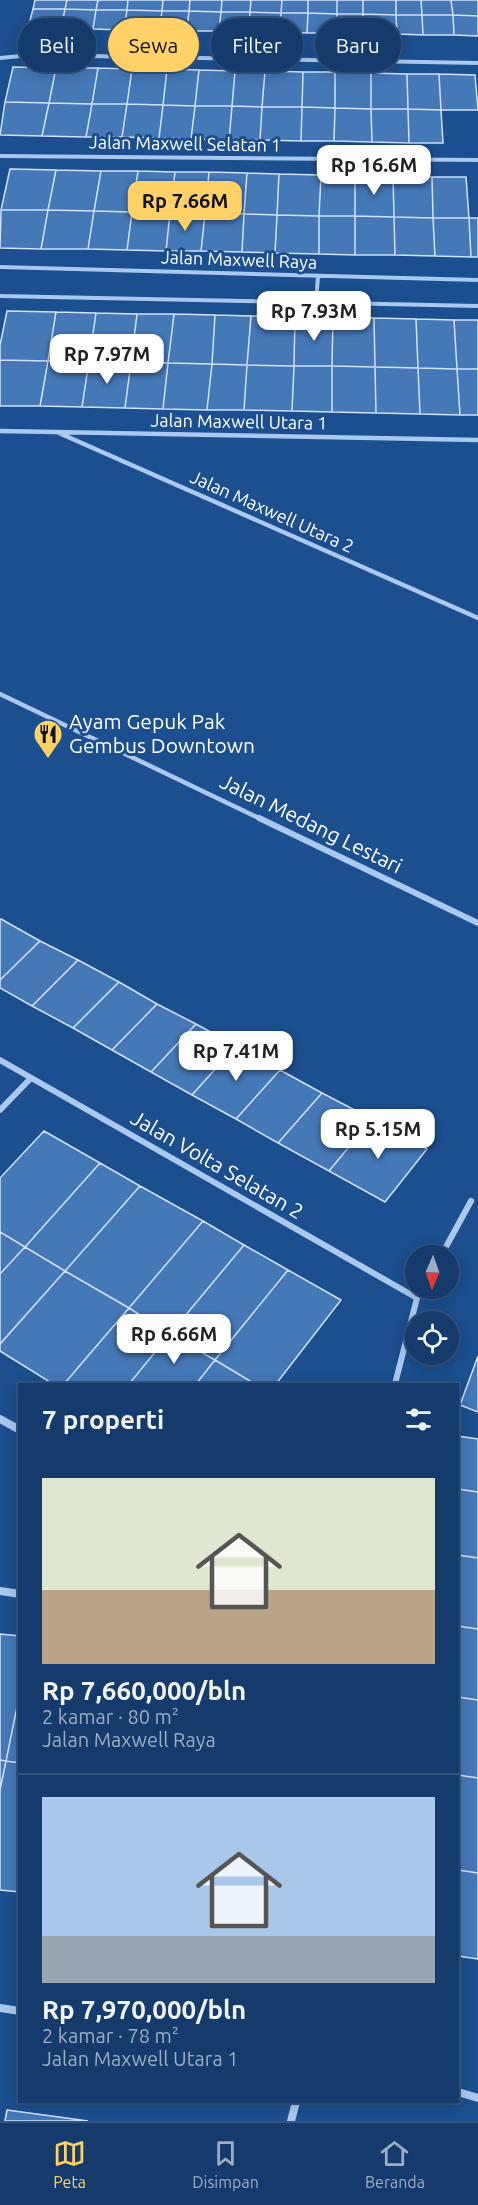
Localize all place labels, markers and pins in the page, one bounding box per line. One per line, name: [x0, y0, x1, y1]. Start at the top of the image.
pin: Rp 16.6M: [312, 145, 436, 196]
pin: Rp 7.66M: [123, 181, 247, 232]
pin: Rp 7.93M: [252, 291, 376, 342]
pin: Rp 7.97M: [45, 334, 169, 385]
place label: Ayam Gepuk Pak Gembus Downtown: [69, 709, 255, 757]
restaurant icon: Ayam Gepuk Pak Gembus Downtown: [32, 718, 64, 760]
pin: Rp 7.41M: [174, 1031, 298, 1082]
pin: Rp 5.15M: [316, 1109, 440, 1160]
pin: Rp 6.66M: [112, 1314, 236, 1365]

